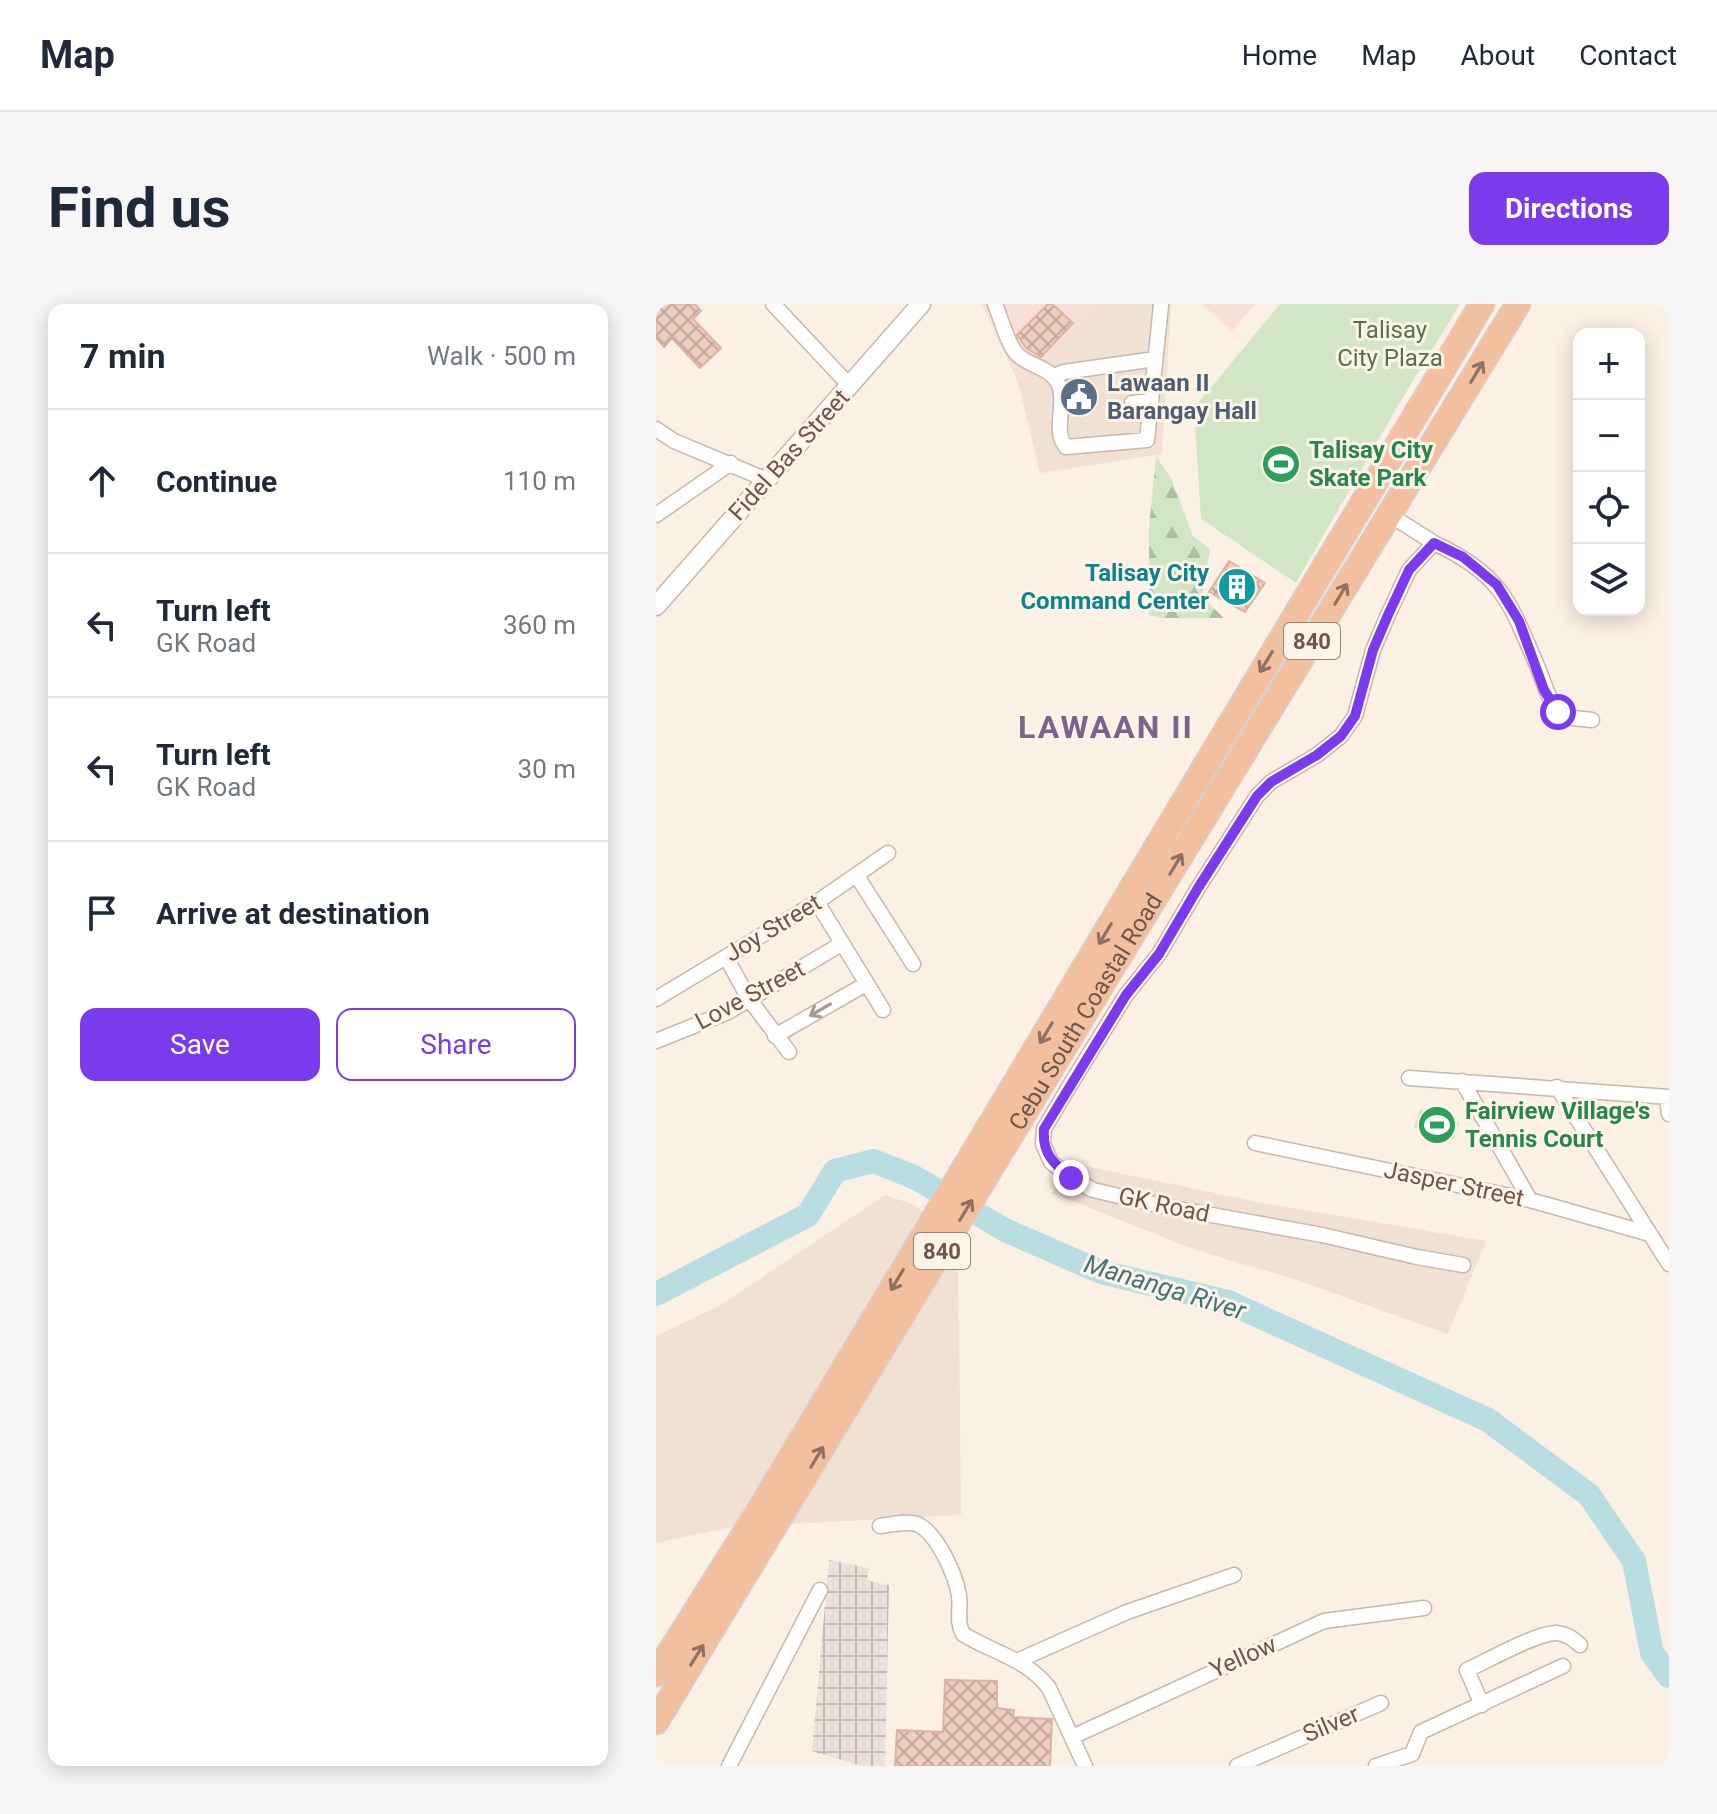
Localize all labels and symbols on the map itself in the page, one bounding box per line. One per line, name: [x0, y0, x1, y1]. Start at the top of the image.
park label: Talisay City Plaza: [1337, 316, 1443, 372]
one-way arrow: [1468, 362, 1485, 384]
place label: Lawaan II Barangay Hall: [1107, 369, 1257, 425]
public building icon: Lawaan II Barangay Hall: [1058, 376, 1100, 418]
street label: Fidel Bas Street: [723, 384, 855, 526]
place label: Talisay City Skate Park: [1309, 436, 1434, 492]
sports icon: Talisay City Skate Park: [1260, 443, 1302, 485]
place label: Talisay City Command Center: [1020, 559, 1210, 615]
building icon: Talisay City Command Center: [1216, 566, 1258, 608]
one-way arrow: [1333, 583, 1349, 606]
road number: 840: [1284, 623, 1340, 659]
one-way arrow: [1258, 650, 1274, 673]
route start: [1540, 694, 1576, 730]
district label: LAWAAN II: [1018, 708, 1194, 746]
one-way arrow: [1168, 853, 1184, 876]
street label: Joy Street: [720, 888, 826, 968]
street label: Cebu South Coastal Road: [1003, 888, 1168, 1135]
one-way arrow: [1097, 922, 1113, 945]
street label: Love Street: [690, 954, 810, 1036]
one-way arrow: [809, 1003, 833, 1018]
one-way arrow: [1038, 1021, 1054, 1044]
place label: Fairview Village's Tennis Court: [1465, 1097, 1650, 1153]
sports icon: Fairview Village's Tennis Court: [1416, 1104, 1458, 1146]
street label: Jasper Street: [1381, 1156, 1527, 1213]
route end: [1053, 1160, 1089, 1196]
street label: GK Road: [1116, 1182, 1212, 1228]
one-way arrow: [958, 1199, 974, 1222]
road number: 840: [914, 1233, 970, 1269]
water label: Mananga River: [1081, 1248, 1251, 1326]
one-way arrow: [889, 1268, 905, 1291]
one-way arrow: [810, 1446, 826, 1469]
street label: Yellow: [1205, 1630, 1281, 1684]
one-way arrow: [689, 1644, 705, 1667]
street label: Silver: [1299, 1700, 1363, 1748]

